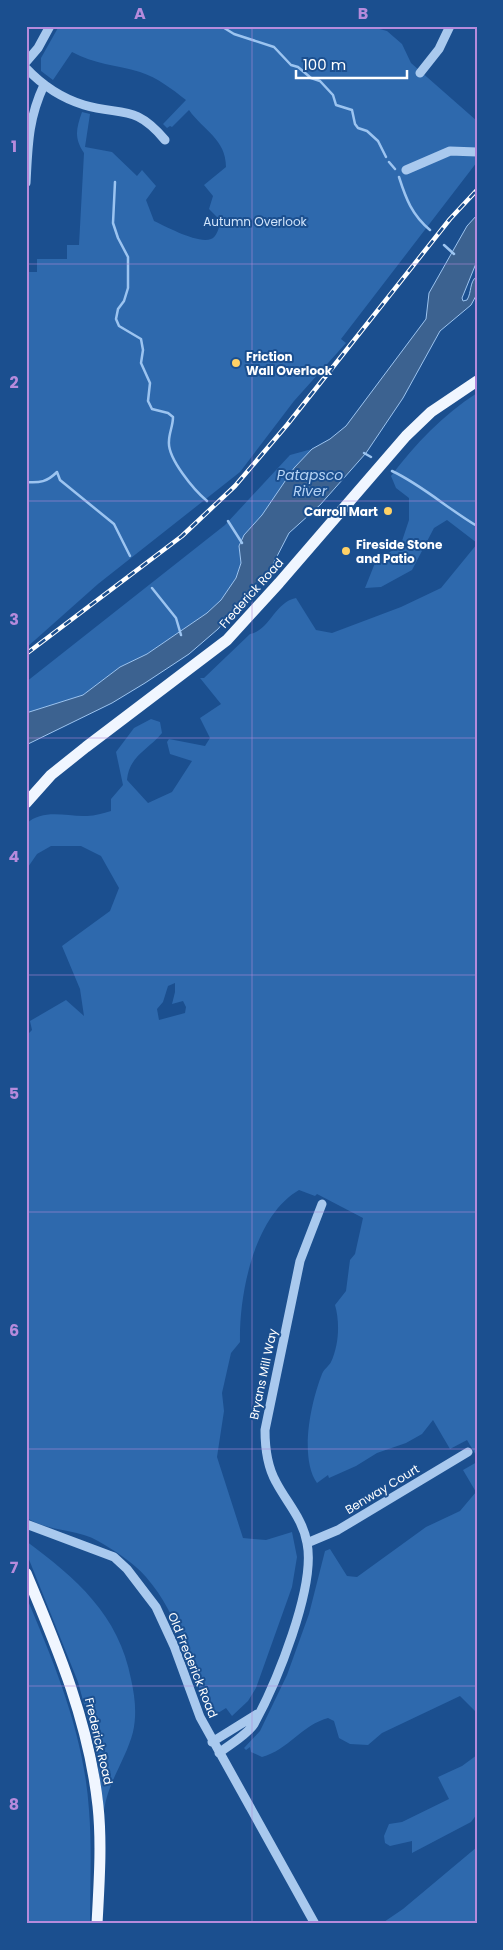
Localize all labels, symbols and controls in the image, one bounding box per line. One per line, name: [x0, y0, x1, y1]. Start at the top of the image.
text: A: [134, 2, 146, 25]
text: B: [358, 2, 368, 25]
scale bar: [296, 48, 407, 80]
text: 100 m: [303, 54, 346, 75]
text: 1: [11, 135, 17, 158]
park label: Autumn Overlook: [203, 213, 308, 230]
place label: Friction Wall Overlook: [246, 348, 333, 379]
marker: Friction Wall Overlook: [230, 357, 242, 369]
text: 2: [9, 371, 19, 394]
water label: Patapsco River: [277, 465, 343, 501]
place label: Carroll Mart: [304, 503, 378, 520]
marker: Carroll Mart: [382, 505, 394, 517]
place label: Fireside Stone and Patio: [356, 536, 443, 567]
marker: Fireside Stone and Patio: [340, 545, 352, 557]
street label: Frederick Road: [215, 554, 287, 632]
text: 3: [9, 608, 19, 631]
text: 4: [9, 845, 20, 868]
text: 5: [9, 1082, 19, 1105]
text: 6: [9, 1319, 19, 1342]
street label: Bryans Mill Way: [245, 1327, 281, 1421]
street label: Benway Court: [342, 1460, 422, 1518]
text: 7: [10, 1556, 19, 1579]
street label: Old Frederick Road: [164, 1610, 222, 1720]
street label: Frederick Road: [81, 1696, 117, 1786]
text: 8: [9, 1793, 19, 1816]

